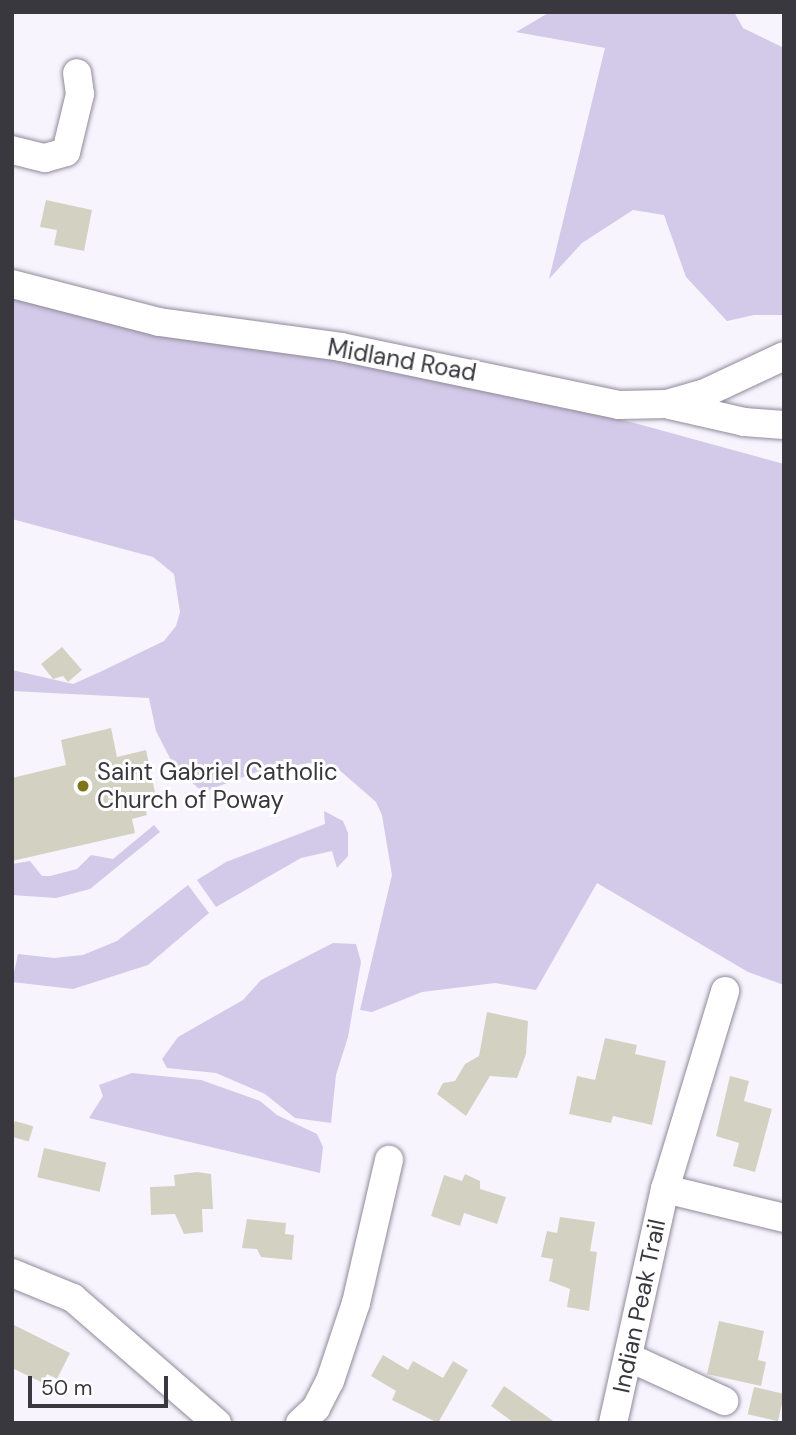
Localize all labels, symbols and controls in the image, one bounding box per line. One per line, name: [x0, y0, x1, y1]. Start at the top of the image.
street label: Midland Road: [325, 333, 479, 387]
place label: Saint Gabriel Catholic Church of Poway: [97, 758, 338, 814]
marker: Saint Gabriel Catholic Church of Poway: [75, 778, 91, 794]
street label: Indian Peak Trail: [607, 1216, 671, 1396]
scale bar: [32, 1362, 172, 1406]
text: 50 m: [41, 1374, 92, 1402]

